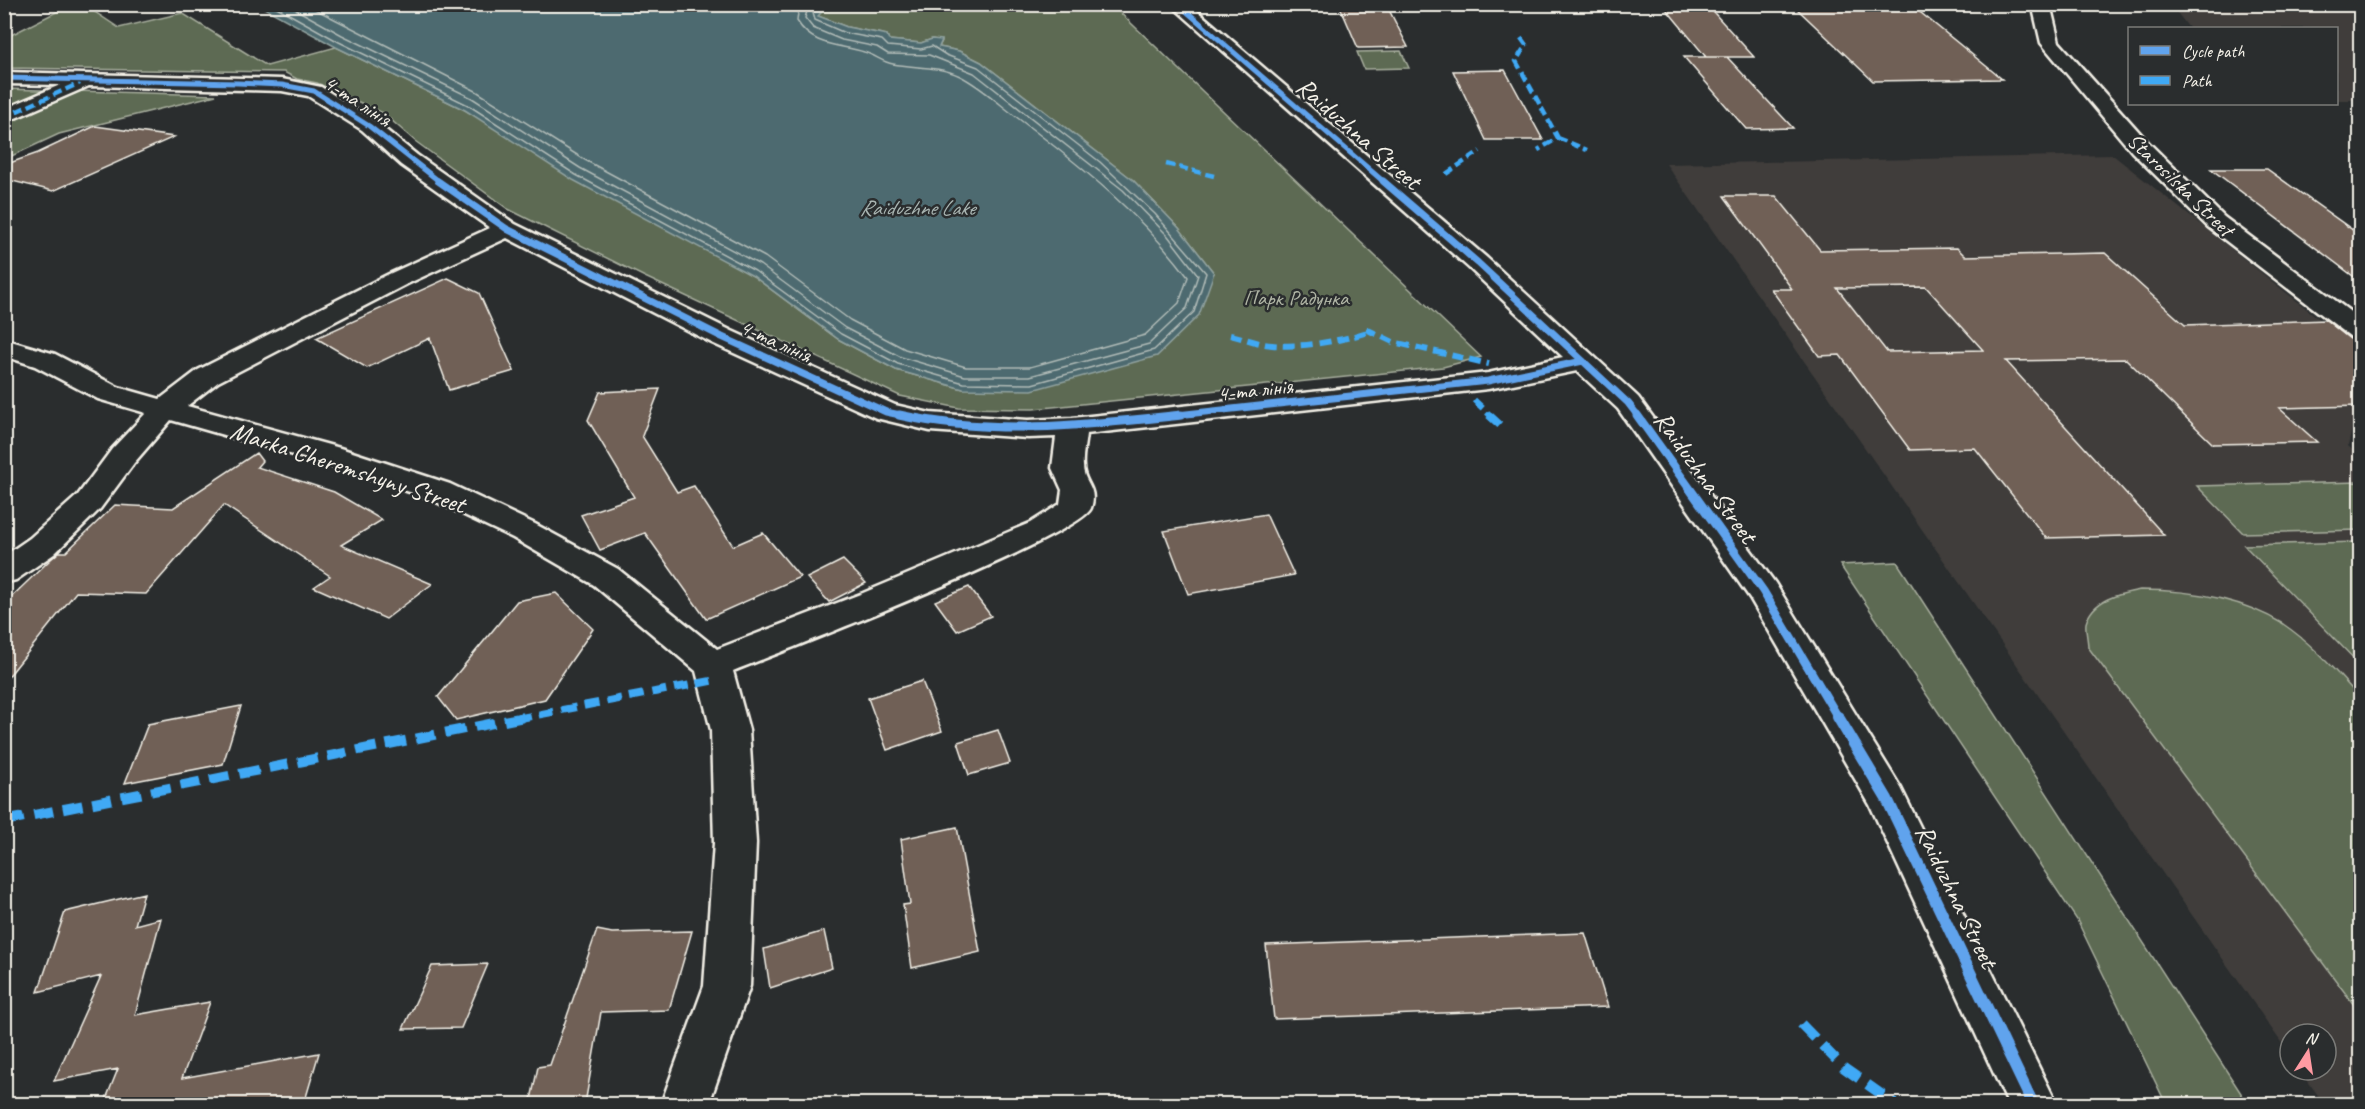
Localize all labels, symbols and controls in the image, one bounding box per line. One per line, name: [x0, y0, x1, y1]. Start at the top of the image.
legend: [2128, 27, 2338, 105]
text: Cycle path: [2182, 40, 2245, 62]
street label: 4-та лінія: [318, 68, 398, 134]
street label: Raiduzhna Street: [1289, 70, 1430, 198]
text: Path: [2182, 70, 2212, 92]
street label: Starosilska Street: [2121, 127, 2241, 244]
water label: Raiduzhne Lake: [860, 194, 977, 222]
park label: Парк Радунка: [1243, 284, 1350, 312]
street label: 4-та лінія: [735, 313, 817, 370]
street label: 4-та лінія: [1216, 372, 1295, 408]
street label: Raiduzhna Street: [1647, 405, 1766, 552]
street label: Marka Cheremshyny Street: [226, 414, 472, 522]
street label: Raiduzhna Street: [1908, 819, 2006, 975]
north arrow: [2278, 1022, 2338, 1082]
text: N: [2304, 1027, 2321, 1050]

